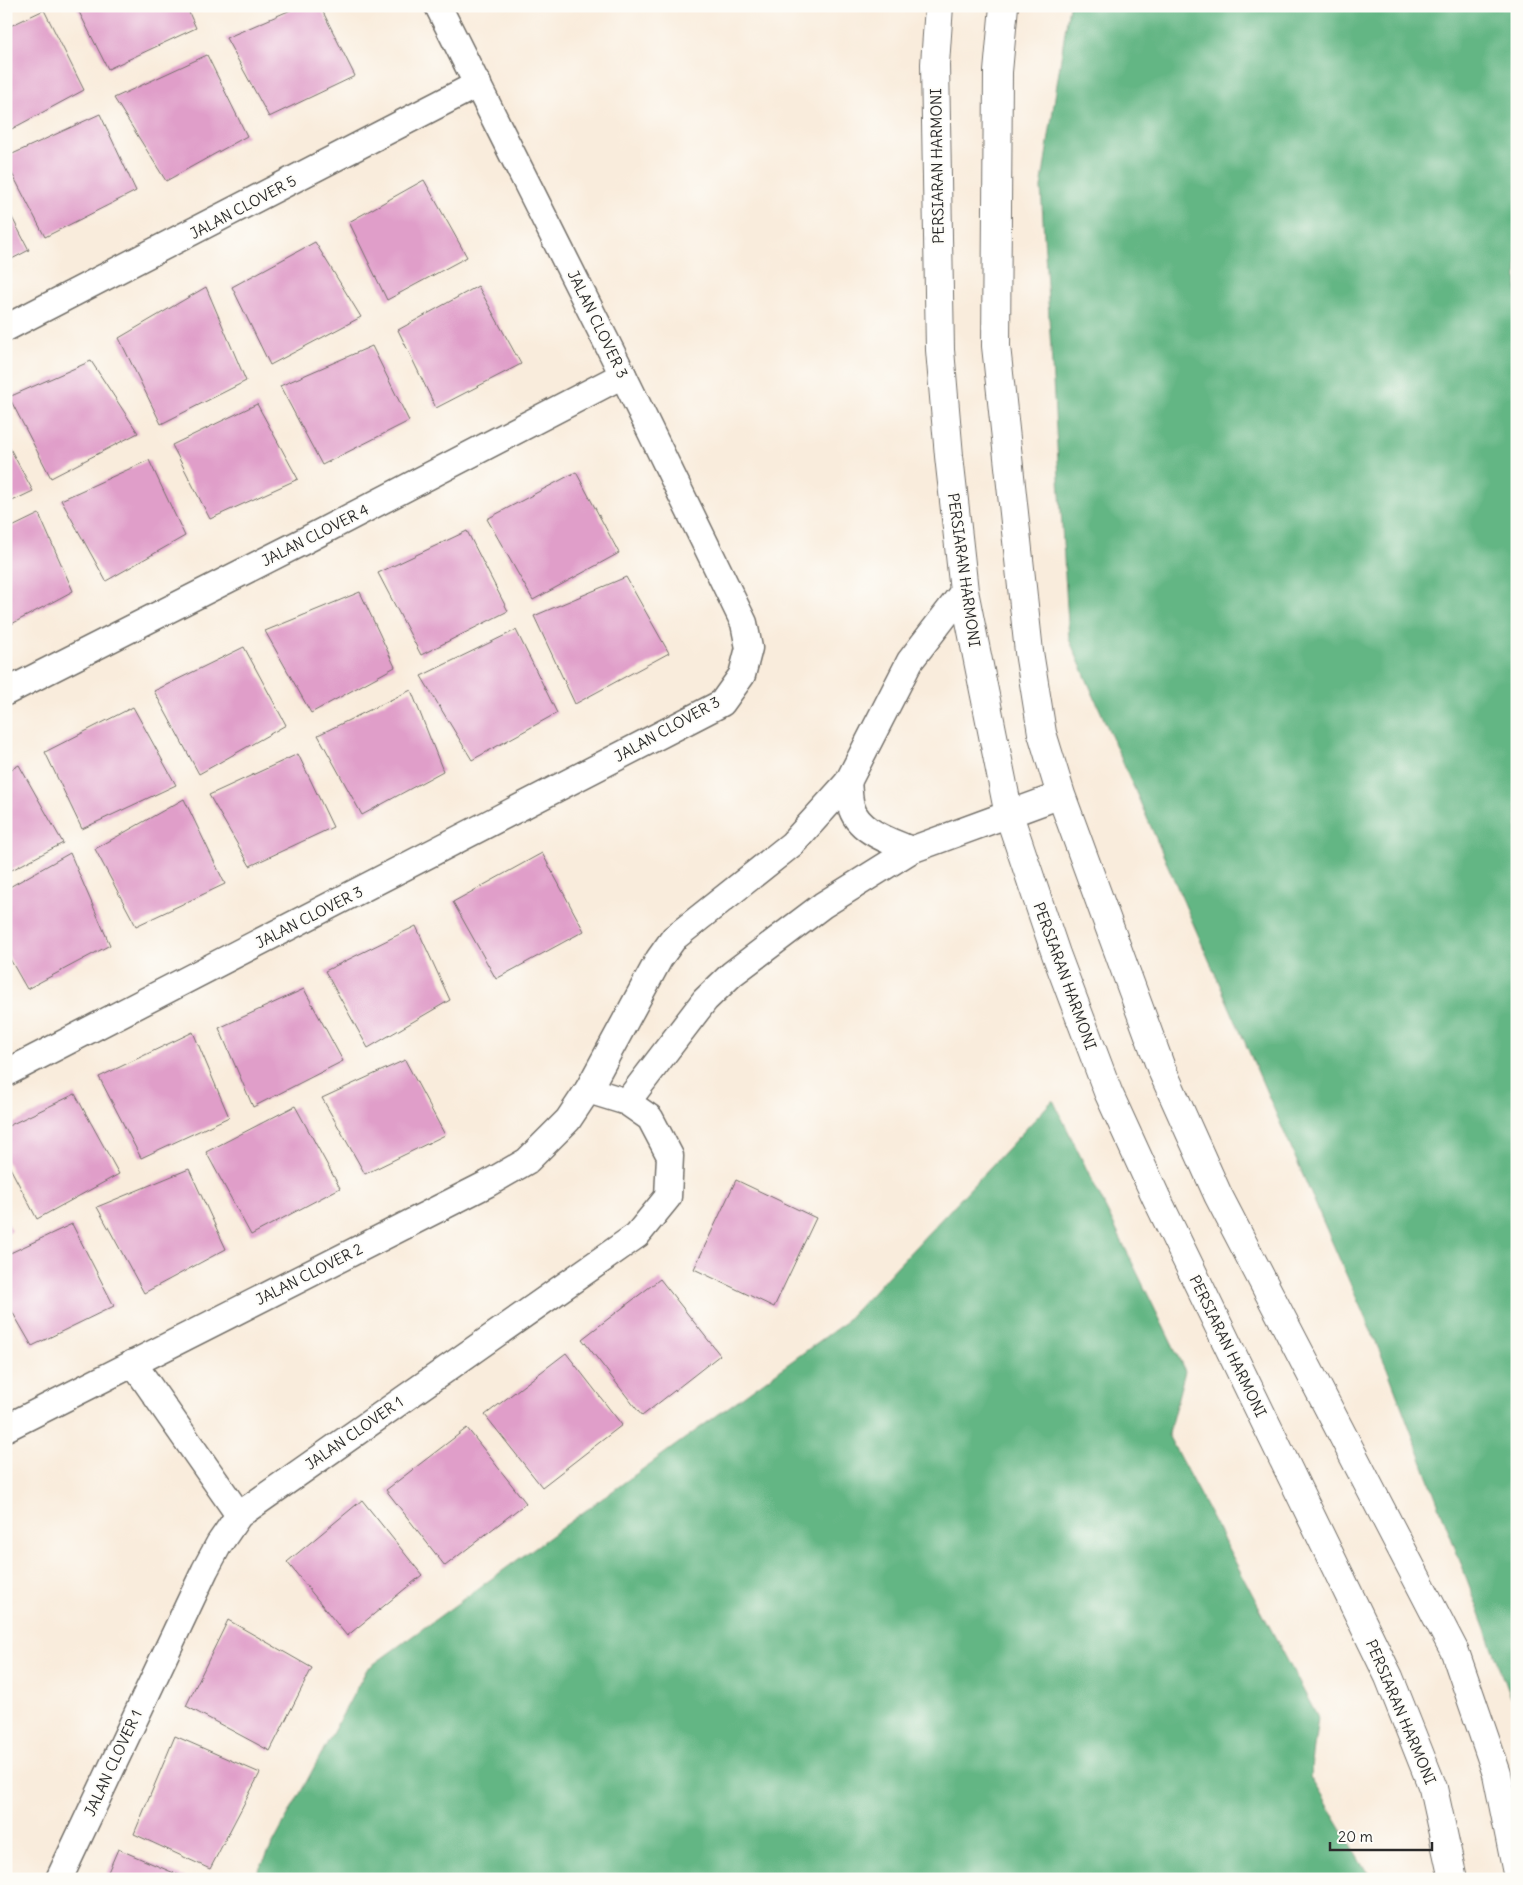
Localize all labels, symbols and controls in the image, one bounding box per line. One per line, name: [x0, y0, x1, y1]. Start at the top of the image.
street label: PERSIARAN HARMONI: [926, 88, 948, 244]
street label: JALAN CLOVER 5: [186, 171, 300, 243]
street label: JALAN CLOVER 3: [564, 267, 632, 381]
street label: PERSIARAN HARMONI: [944, 492, 984, 648]
street label: JALAN CLOVER 4: [258, 500, 372, 570]
street label: JALAN CLOVER 3: [611, 692, 723, 766]
street label: JALAN CLOVER 3: [252, 882, 366, 952]
street label: PERSIARAN HARMONI: [1029, 900, 1101, 1052]
street label: JALAN CLOVER 2: [252, 1239, 366, 1309]
street label: PERSIARAN HARMONI: [1185, 1272, 1271, 1420]
street label: JALAN CLOVER 1: [301, 1392, 407, 1474]
street label: PERSIARAN HARMONI: [1362, 1637, 1440, 1787]
street label: JALAN CLOVER 1: [80, 1707, 146, 1819]
scale bar: [1330, 1820, 1433, 1852]
text: 20 m: [1338, 1827, 1373, 1846]

